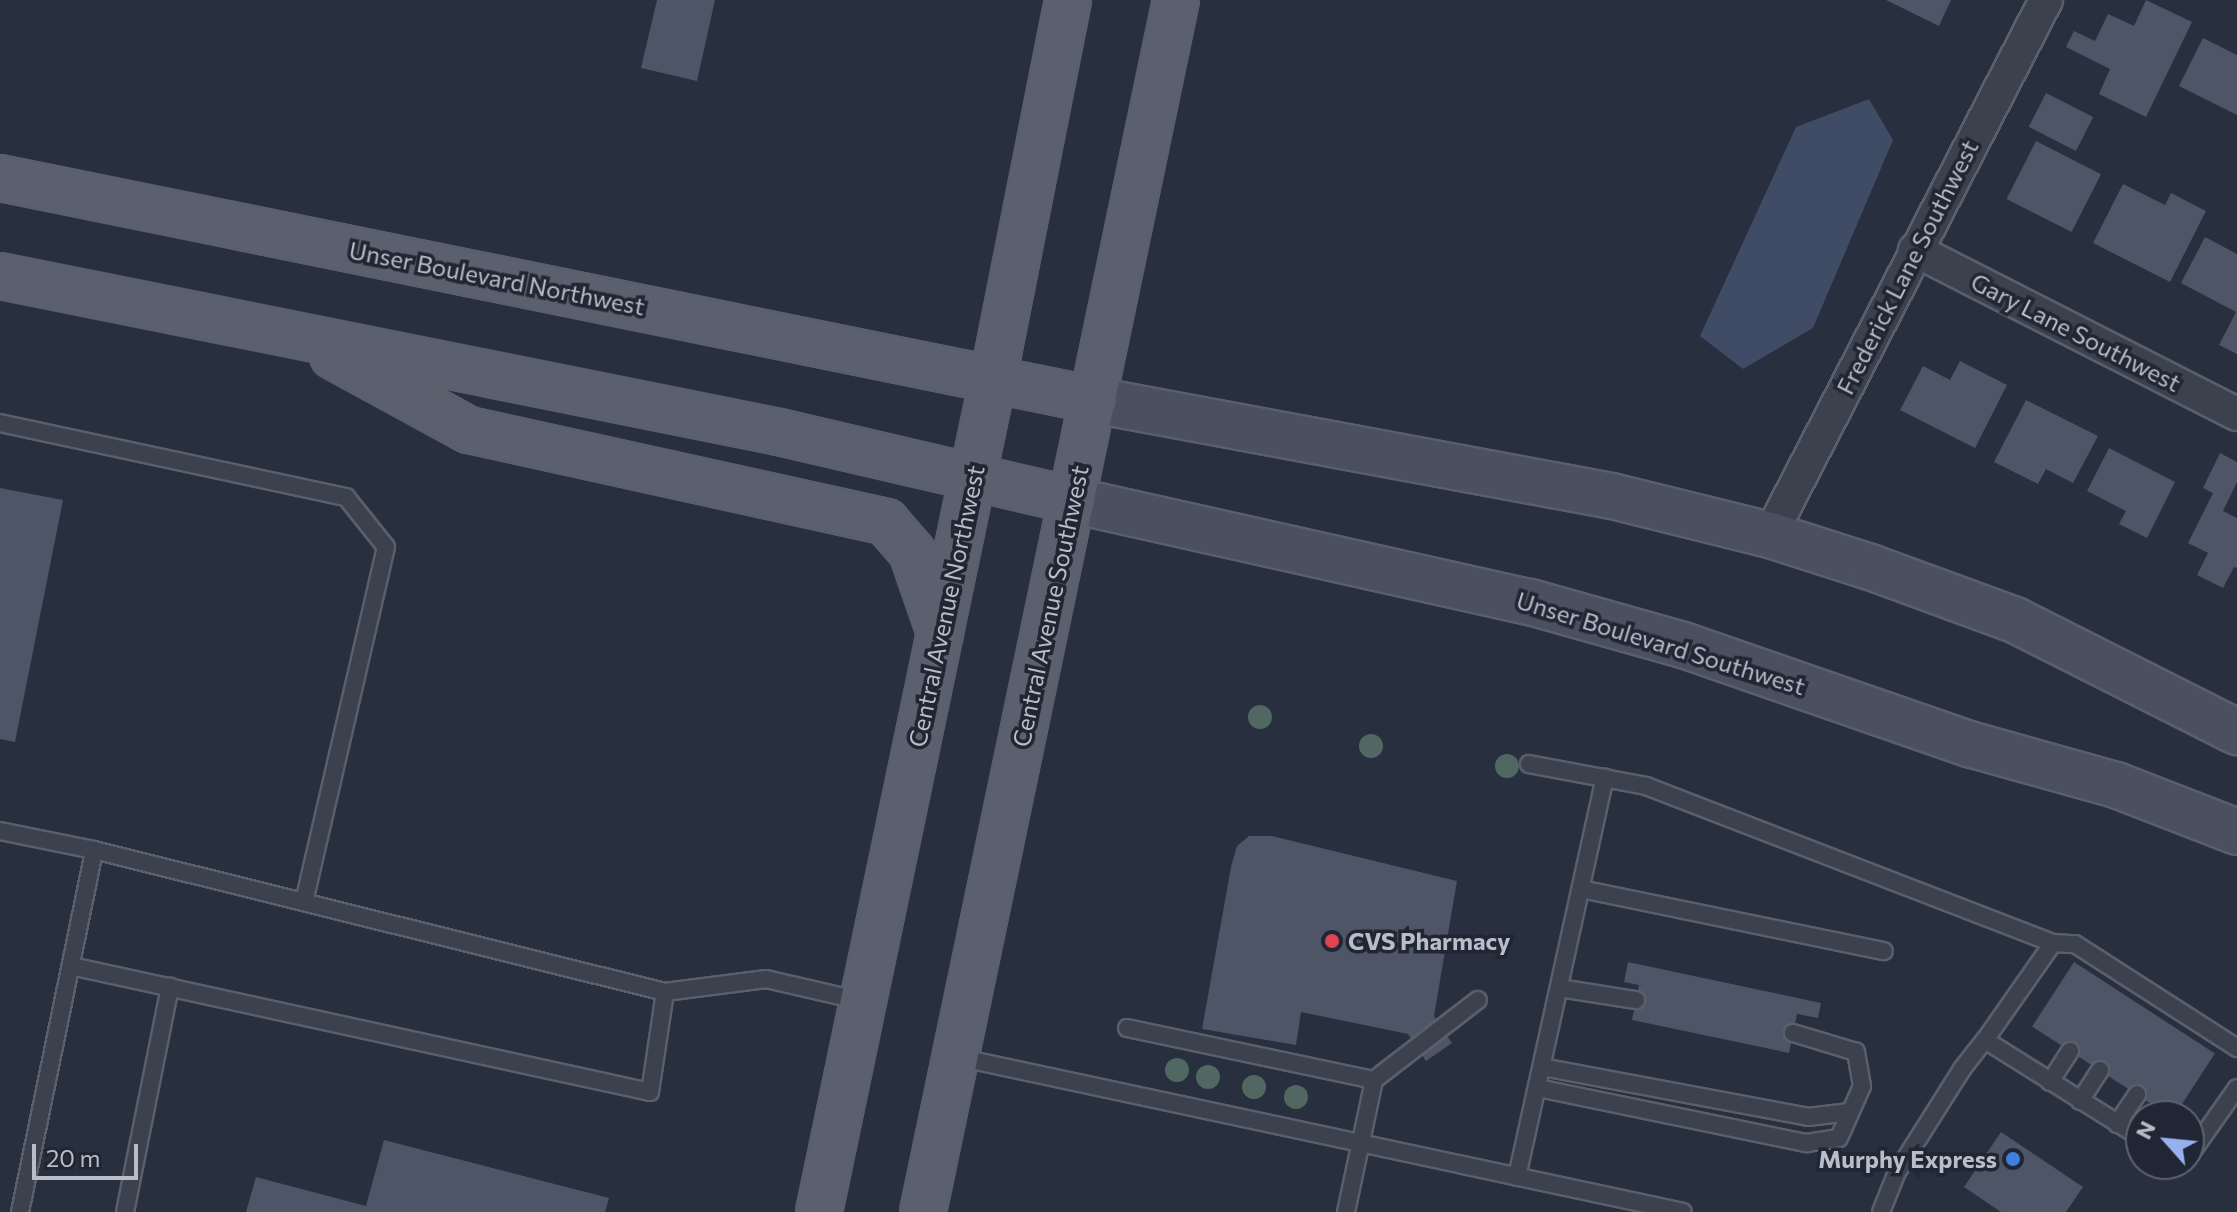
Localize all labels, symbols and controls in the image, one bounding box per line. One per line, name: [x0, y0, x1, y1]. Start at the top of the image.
street label: Frederick Lane Southwest: [1830, 135, 1984, 399]
street label: Unser Boulevard Northwest: [347, 235, 647, 321]
street label: Gary Lane Southwest: [1966, 267, 2186, 397]
street label: Central Avenue Northwest: [902, 462, 990, 750]
street label: Central Avenue Southwest: [1006, 463, 1094, 749]
street label: Unser Boulevard Southwest: [1513, 585, 1809, 701]
place label: CVS Pharmacy: [1348, 927, 1510, 955]
marker: CVS Pharmacy: [1323, 932, 1341, 950]
north arrow: [2125, 1100, 2205, 1180]
text: N: [2129, 1116, 2161, 1143]
scale bar: [36, 1128, 142, 1178]
text: 20 m: [46, 1143, 100, 1172]
place label: Murphy Express: [1818, 1145, 1997, 1173]
marker: Murphy Express: [2004, 1150, 2022, 1168]

